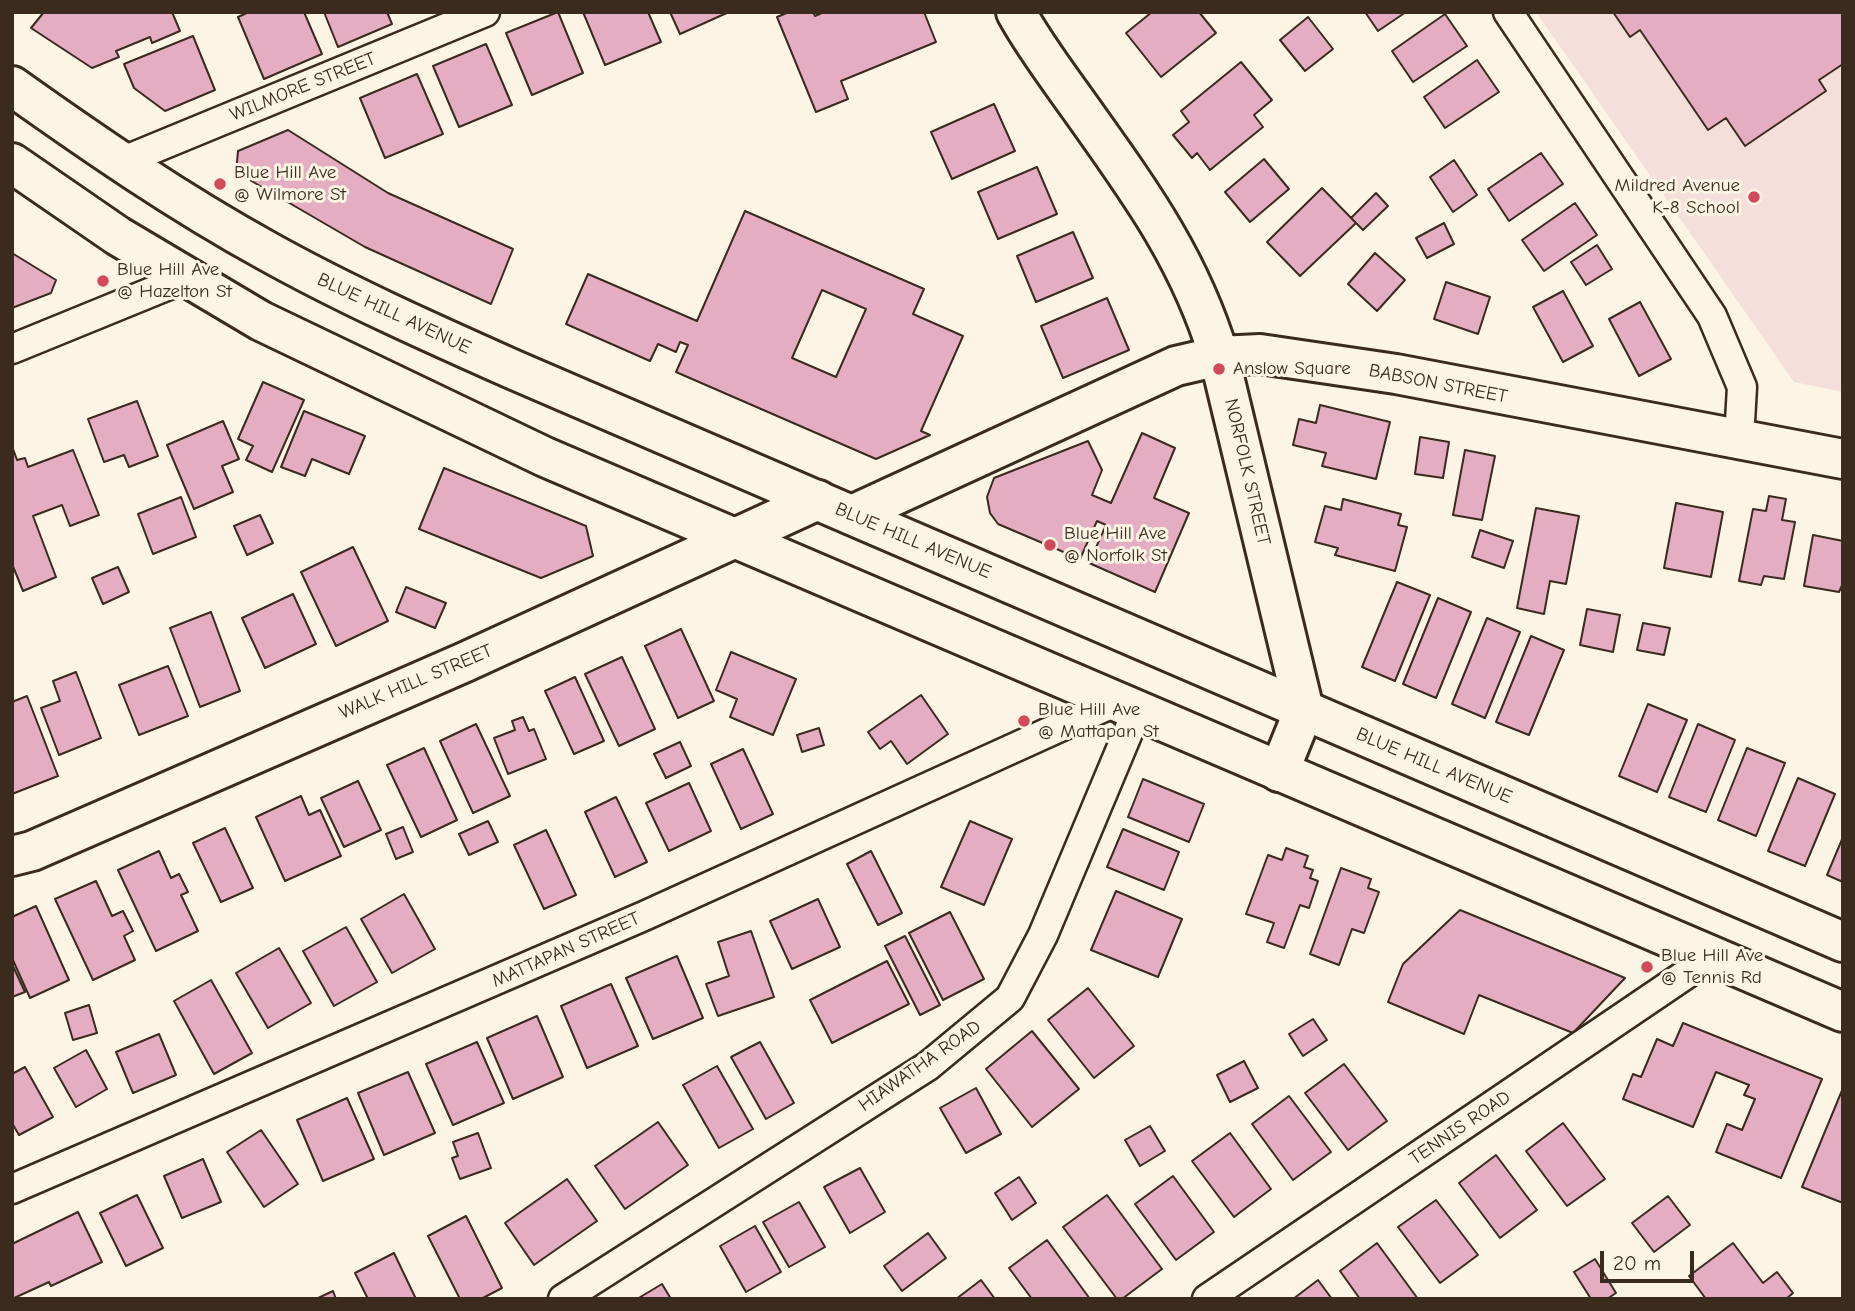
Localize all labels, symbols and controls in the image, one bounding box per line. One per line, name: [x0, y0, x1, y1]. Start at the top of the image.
street label: WILMORE STREET: [227, 47, 379, 127]
place label: Blue Hill Ave @ Wilmore St: [234, 162, 346, 206]
place label: Mildred Avenue K-8 School: [1615, 175, 1740, 219]
marker: Blue Hill Ave @ Wilmore St: [212, 176, 228, 192]
marker: Mildred Avenue K-8 School: [1746, 189, 1762, 205]
place label: Blue Hill Ave @ Hazelton St: [117, 259, 232, 303]
street label: BLUE HILL AVENUE: [313, 268, 475, 360]
marker: Blue Hill Ave @ Hazelton St: [95, 273, 111, 289]
place label: Anslow Square: [1233, 358, 1351, 380]
street label: BABSON STREET: [1367, 359, 1509, 409]
marker: Anslow Square: [1211, 361, 1227, 377]
street label: NORFOLK STREET: [1219, 396, 1275, 548]
street label: BLUE HILL AVENUE: [832, 498, 994, 584]
place label: Blue Hill Ave @ Norfolk St: [1064, 523, 1167, 567]
marker: Blue Hill Ave @ Norfolk St: [1042, 537, 1058, 553]
street label: WALK HILL STREET: [336, 639, 496, 725]
place label: Blue Hill Ave @ Mattapan St: [1038, 699, 1159, 743]
marker: Blue Hill Ave @ Mattapan St: [1016, 713, 1032, 729]
street label: BLUE HILL AVENUE: [1353, 723, 1515, 809]
street label: MATTAPAN STREET: [489, 907, 643, 993]
place label: Blue Hill Ave @ Tennis Rd: [1661, 945, 1763, 989]
marker: Blue Hill Ave @ Tennis Rd: [1639, 959, 1655, 975]
street label: HIAWATHA ROAD: [854, 1015, 986, 1117]
street label: TENNIS ROAD: [1405, 1086, 1515, 1170]
scale bar: [1603, 1238, 1698, 1282]
text: 20 m: [1613, 1251, 1661, 1275]

